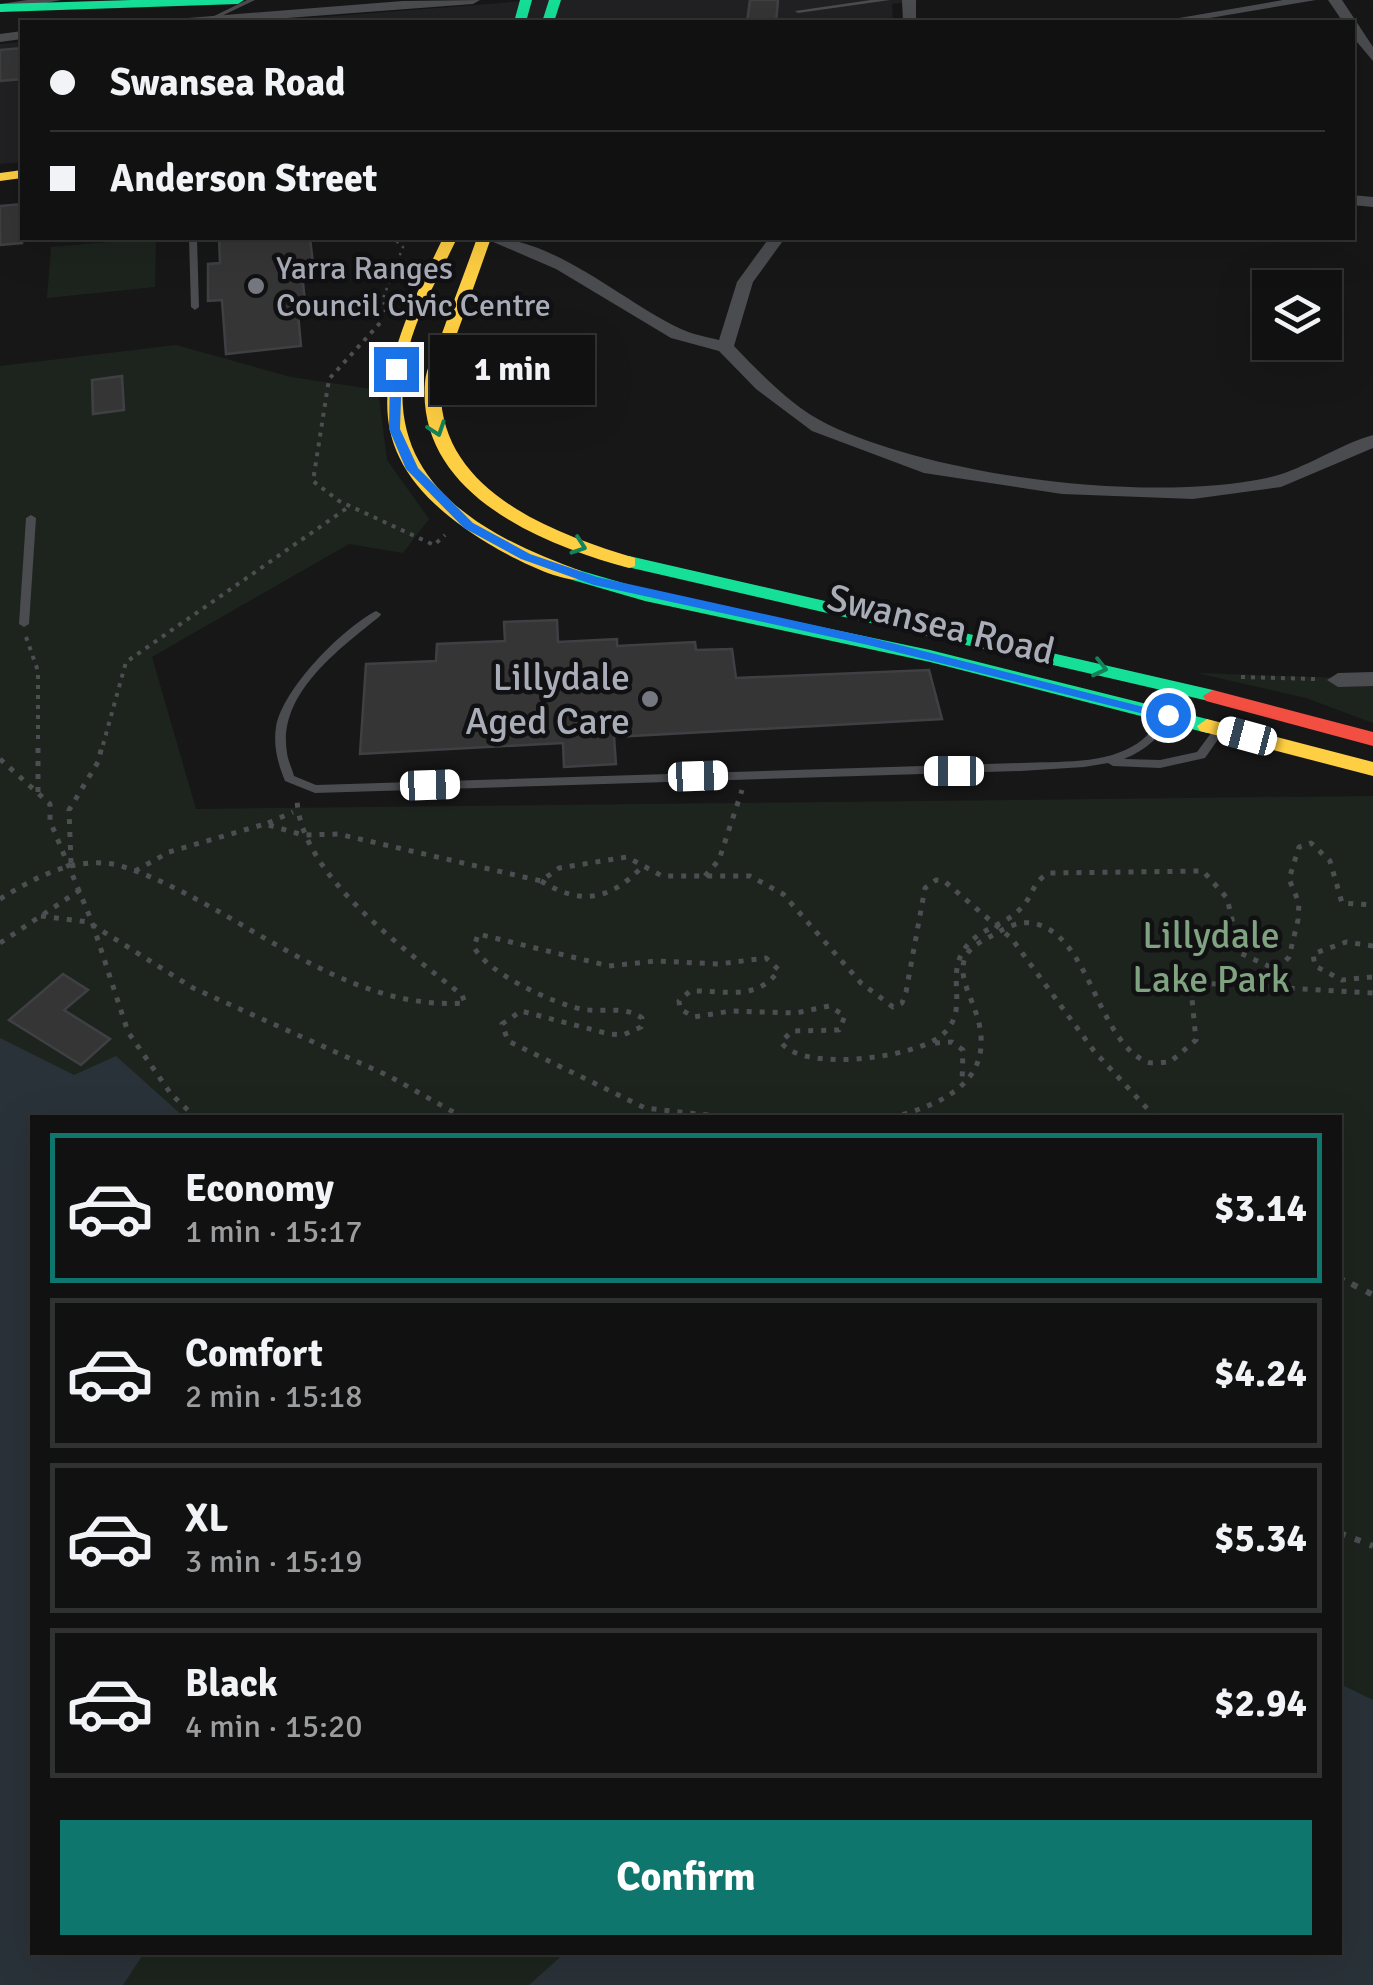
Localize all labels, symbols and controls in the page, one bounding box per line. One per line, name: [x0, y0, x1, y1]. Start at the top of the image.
text: Swansea Road: [110, 59, 345, 106]
text: Anderson Street: [110, 155, 377, 202]
place label: Yarra Ranges Council Civic Centre: [276, 249, 551, 325]
map controls: [1252, 270, 1342, 360]
button: layers: [1252, 270, 1342, 360]
marker: Yarra Ranges Council Civic Centre: [245, 275, 267, 297]
callout: 1 min: [431, 334, 596, 404]
route end: [374, 347, 419, 392]
text: 1 min: [474, 350, 551, 389]
one-way arrow: [426, 420, 446, 437]
one-way arrow: [570, 534, 587, 554]
street label: Swansea Road: [823, 574, 1059, 675]
place label: Lillydale Aged Care: [465, 654, 630, 745]
one-way arrow: [1091, 656, 1108, 677]
marker: Lillydale Aged Care: [639, 688, 661, 710]
route start: [1146, 693, 1191, 738]
car: [1214, 714, 1280, 758]
car: [924, 756, 984, 786]
car: [667, 760, 729, 792]
car: [399, 769, 461, 801]
park label: Lillydale Lake Park: [1132, 912, 1290, 1003]
icon: car: [65, 1163, 155, 1253]
text: Economy: [185, 1165, 334, 1212]
text: $3.14: [1214, 1185, 1307, 1232]
text: 1 min · 15:17: [185, 1212, 363, 1251]
icon: car: [65, 1328, 155, 1418]
text: Comfort: [185, 1330, 323, 1377]
text: $4.24: [1214, 1350, 1307, 1397]
text: 2 min · 15:18: [185, 1377, 363, 1416]
icon: car: [65, 1493, 155, 1583]
text: XL: [185, 1495, 228, 1542]
text: $5.34: [1214, 1515, 1307, 1562]
text: 3 min · 15:19: [185, 1542, 363, 1581]
icon: car: [65, 1658, 155, 1748]
text: Black: [185, 1660, 278, 1707]
text: $2.94: [1214, 1680, 1307, 1727]
text: 4 min · 15:20: [185, 1707, 363, 1746]
button: Confirm: [60, 1820, 1312, 1935]

